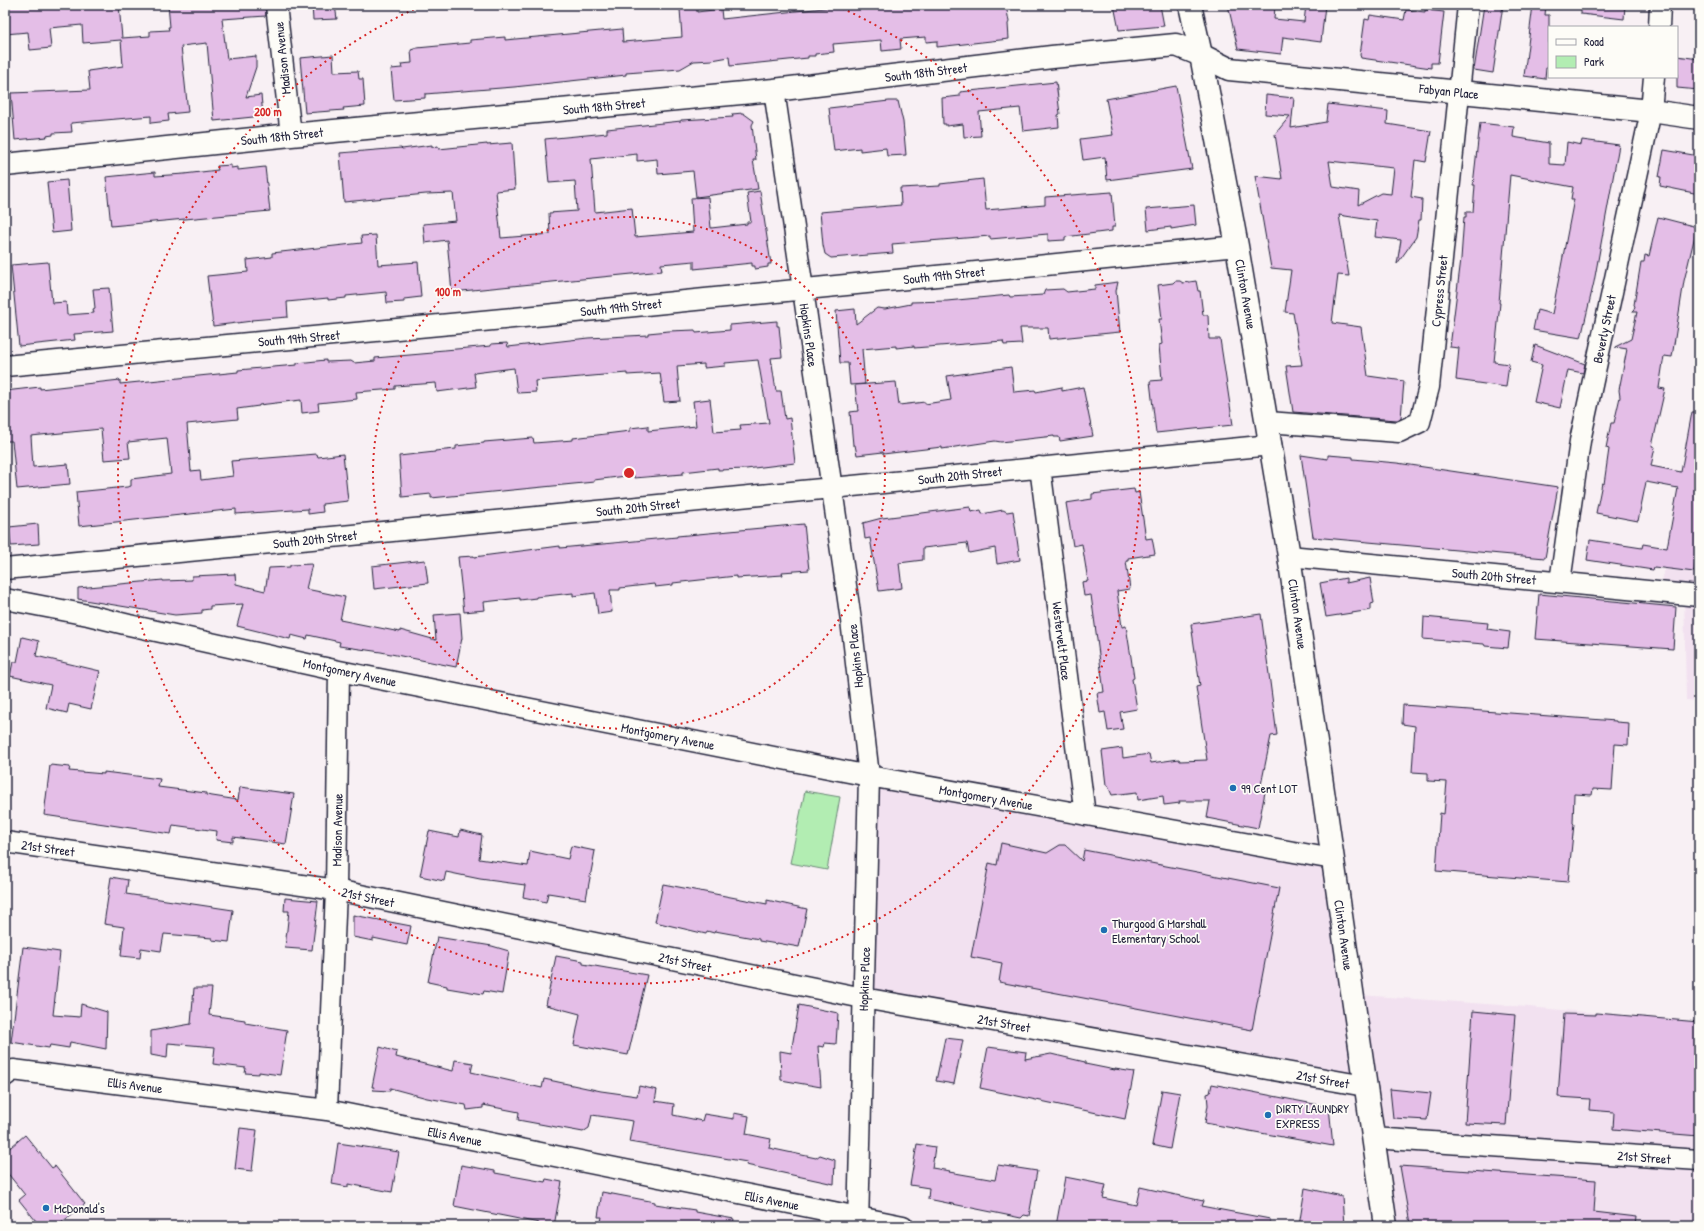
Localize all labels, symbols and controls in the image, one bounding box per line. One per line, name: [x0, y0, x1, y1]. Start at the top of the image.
street label: Madison Avenue: [269, 21, 295, 95]
legend: [1548, 26, 1678, 78]
text: Road: [1584, 33, 1604, 50]
text: Park: [1584, 53, 1604, 70]
street label: South 18th Street: [884, 58, 969, 86]
street label: Fabyan Place: [1417, 79, 1480, 103]
street label: South 18th Street: [562, 93, 647, 119]
text: 200 m: [254, 103, 282, 120]
street label: South 18th Street: [240, 123, 325, 149]
street label: Cypress Street: [1426, 254, 1452, 328]
street label: Clinton Avenue: [1231, 258, 1261, 330]
street label: South 19th Street: [902, 262, 986, 288]
text: 100 m: [435, 283, 461, 300]
street label: Beverly Street: [1588, 293, 1620, 365]
street label: South 19th Street: [579, 294, 663, 320]
street label: Hopkins Place: [796, 302, 822, 368]
street label: South 19th Street: [257, 325, 341, 351]
street label: South 20th Street: [917, 462, 1003, 488]
centre of rings: [622, 466, 636, 480]
street label: South 20th Street: [595, 494, 681, 520]
street label: South 20th Street: [272, 526, 358, 552]
street label: South 20th Street: [1451, 563, 1537, 589]
street label: Clinton Avenue: [1284, 578, 1312, 650]
street label: Westervelt Place: [1048, 601, 1076, 681]
street label: Hopkins Place: [843, 623, 867, 689]
street label: Montgomery Avenue: [302, 653, 398, 691]
street label: Montgomery Avenue: [620, 718, 716, 754]
place label: 99 Cent LOT: [1241, 779, 1298, 797]
street label: Montgomery Avenue: [938, 780, 1034, 814]
marker: 99 Cent LOT: [1228, 783, 1238, 793]
street label: Madison Avenue: [327, 793, 347, 867]
street label: 21st Street: [20, 835, 76, 861]
street label: 21st Street: [340, 883, 397, 911]
street label: Clinton Avenue: [1330, 899, 1358, 971]
place label: Thurgood G Marshall Elementary School: [1112, 914, 1207, 947]
marker: Thurgood G Marshall Elementary School: [1099, 925, 1109, 935]
street label: Hopkins Place: [854, 947, 874, 1011]
street label: 21st Street: [657, 948, 714, 976]
street label: 21st Street: [976, 1009, 1032, 1037]
street label: 21st Street: [1295, 1065, 1351, 1093]
street label: Ellis Avenue: [106, 1073, 164, 1097]
place label: DIRTY LAUNDRY EXPRESS: [1276, 1099, 1349, 1132]
marker: DIRTY LAUNDRY EXPRESS: [1263, 1110, 1273, 1120]
street label: Ellis Avenue: [426, 1122, 484, 1150]
street label: 21st Street: [1617, 1146, 1672, 1168]
street label: Ellis Avenue: [743, 1186, 801, 1214]
place label: McDonald's: [54, 1199, 105, 1217]
marker: McDonald's: [41, 1203, 51, 1213]

